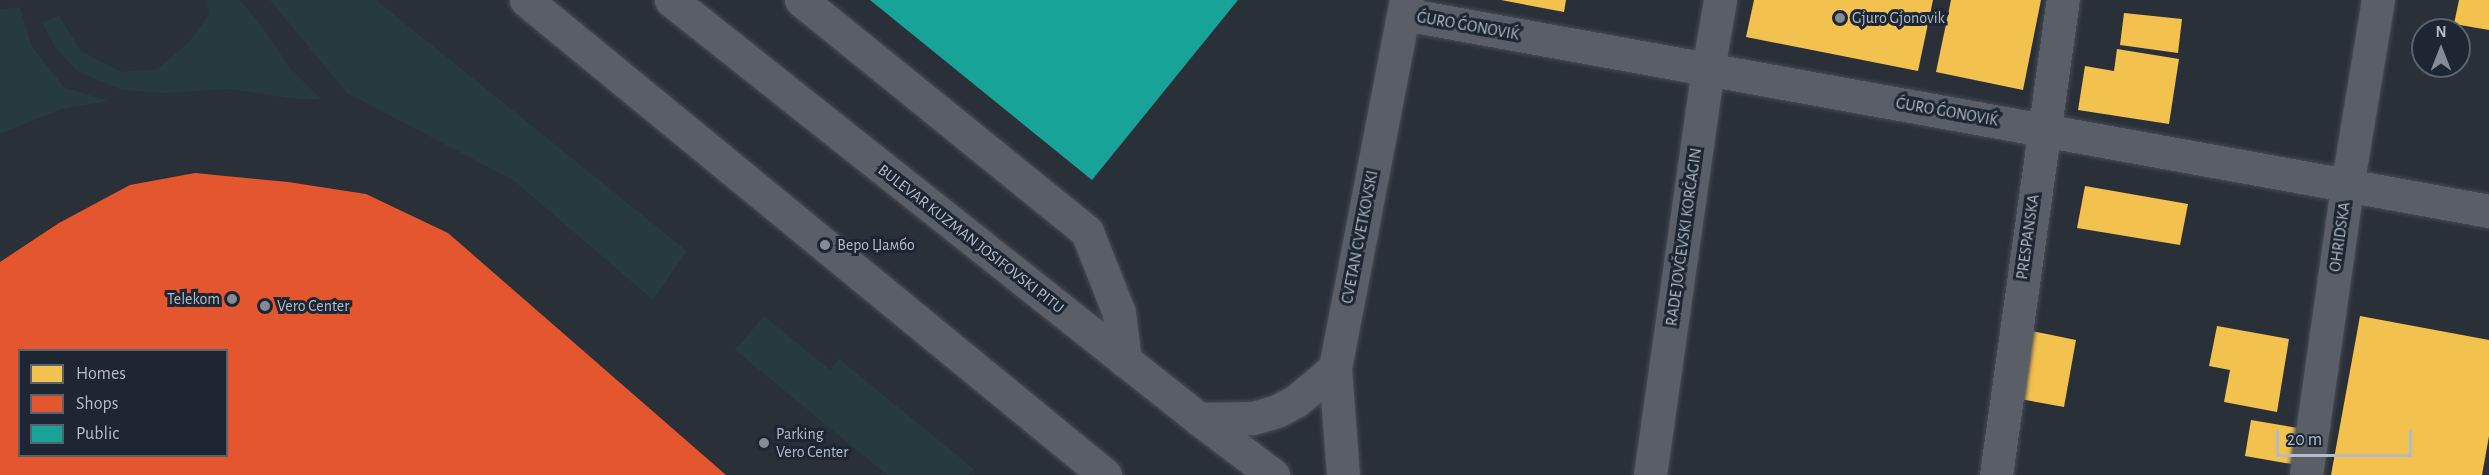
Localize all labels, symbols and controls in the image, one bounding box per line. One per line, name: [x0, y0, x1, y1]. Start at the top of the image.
street label: ǴURO ǴONOVIḰ: [1415, 8, 1521, 44]
place label: Gjuro Gjonovik: [1852, 8, 1945, 28]
marker: Gjuro Gjonovik: [1833, 11, 1847, 25]
north arrow: [2411, 18, 2471, 78]
text: N: [2435, 24, 2447, 40]
street label: ǴURO ǴONOVIḰ: [1894, 94, 2000, 130]
street label: RADE JOVČEVSKI KORČAGIN: [1662, 147, 1706, 327]
street label: BULEVAR KUZMAN JOSIFOVSKI PITU: [874, 160, 1068, 318]
street label: CVETAN CVETKOVSKI: [1338, 169, 1382, 305]
street label: PRESPANSKA: [2013, 193, 2043, 281]
street label: OHRIDSKA: [2326, 201, 2354, 273]
place label: Веро Џамбо: [837, 235, 915, 255]
marker: Веро Џамбо: [818, 238, 832, 252]
place label: Telekom: [167, 289, 220, 309]
marker: Telekom: [225, 292, 239, 306]
place label: Vero Center: [277, 296, 349, 316]
marker: Vero Center: [258, 299, 272, 313]
legend: [18, 349, 228, 457]
text: Homes: [76, 365, 126, 383]
text: Shops: [76, 395, 118, 413]
scale bar: [2279, 418, 2416, 456]
place label: Parking Vero Center: [776, 424, 848, 462]
text: Public: [76, 425, 119, 443]
text: 20 m: [2287, 431, 2322, 449]
marker: Parking Vero Center: [757, 436, 771, 450]

